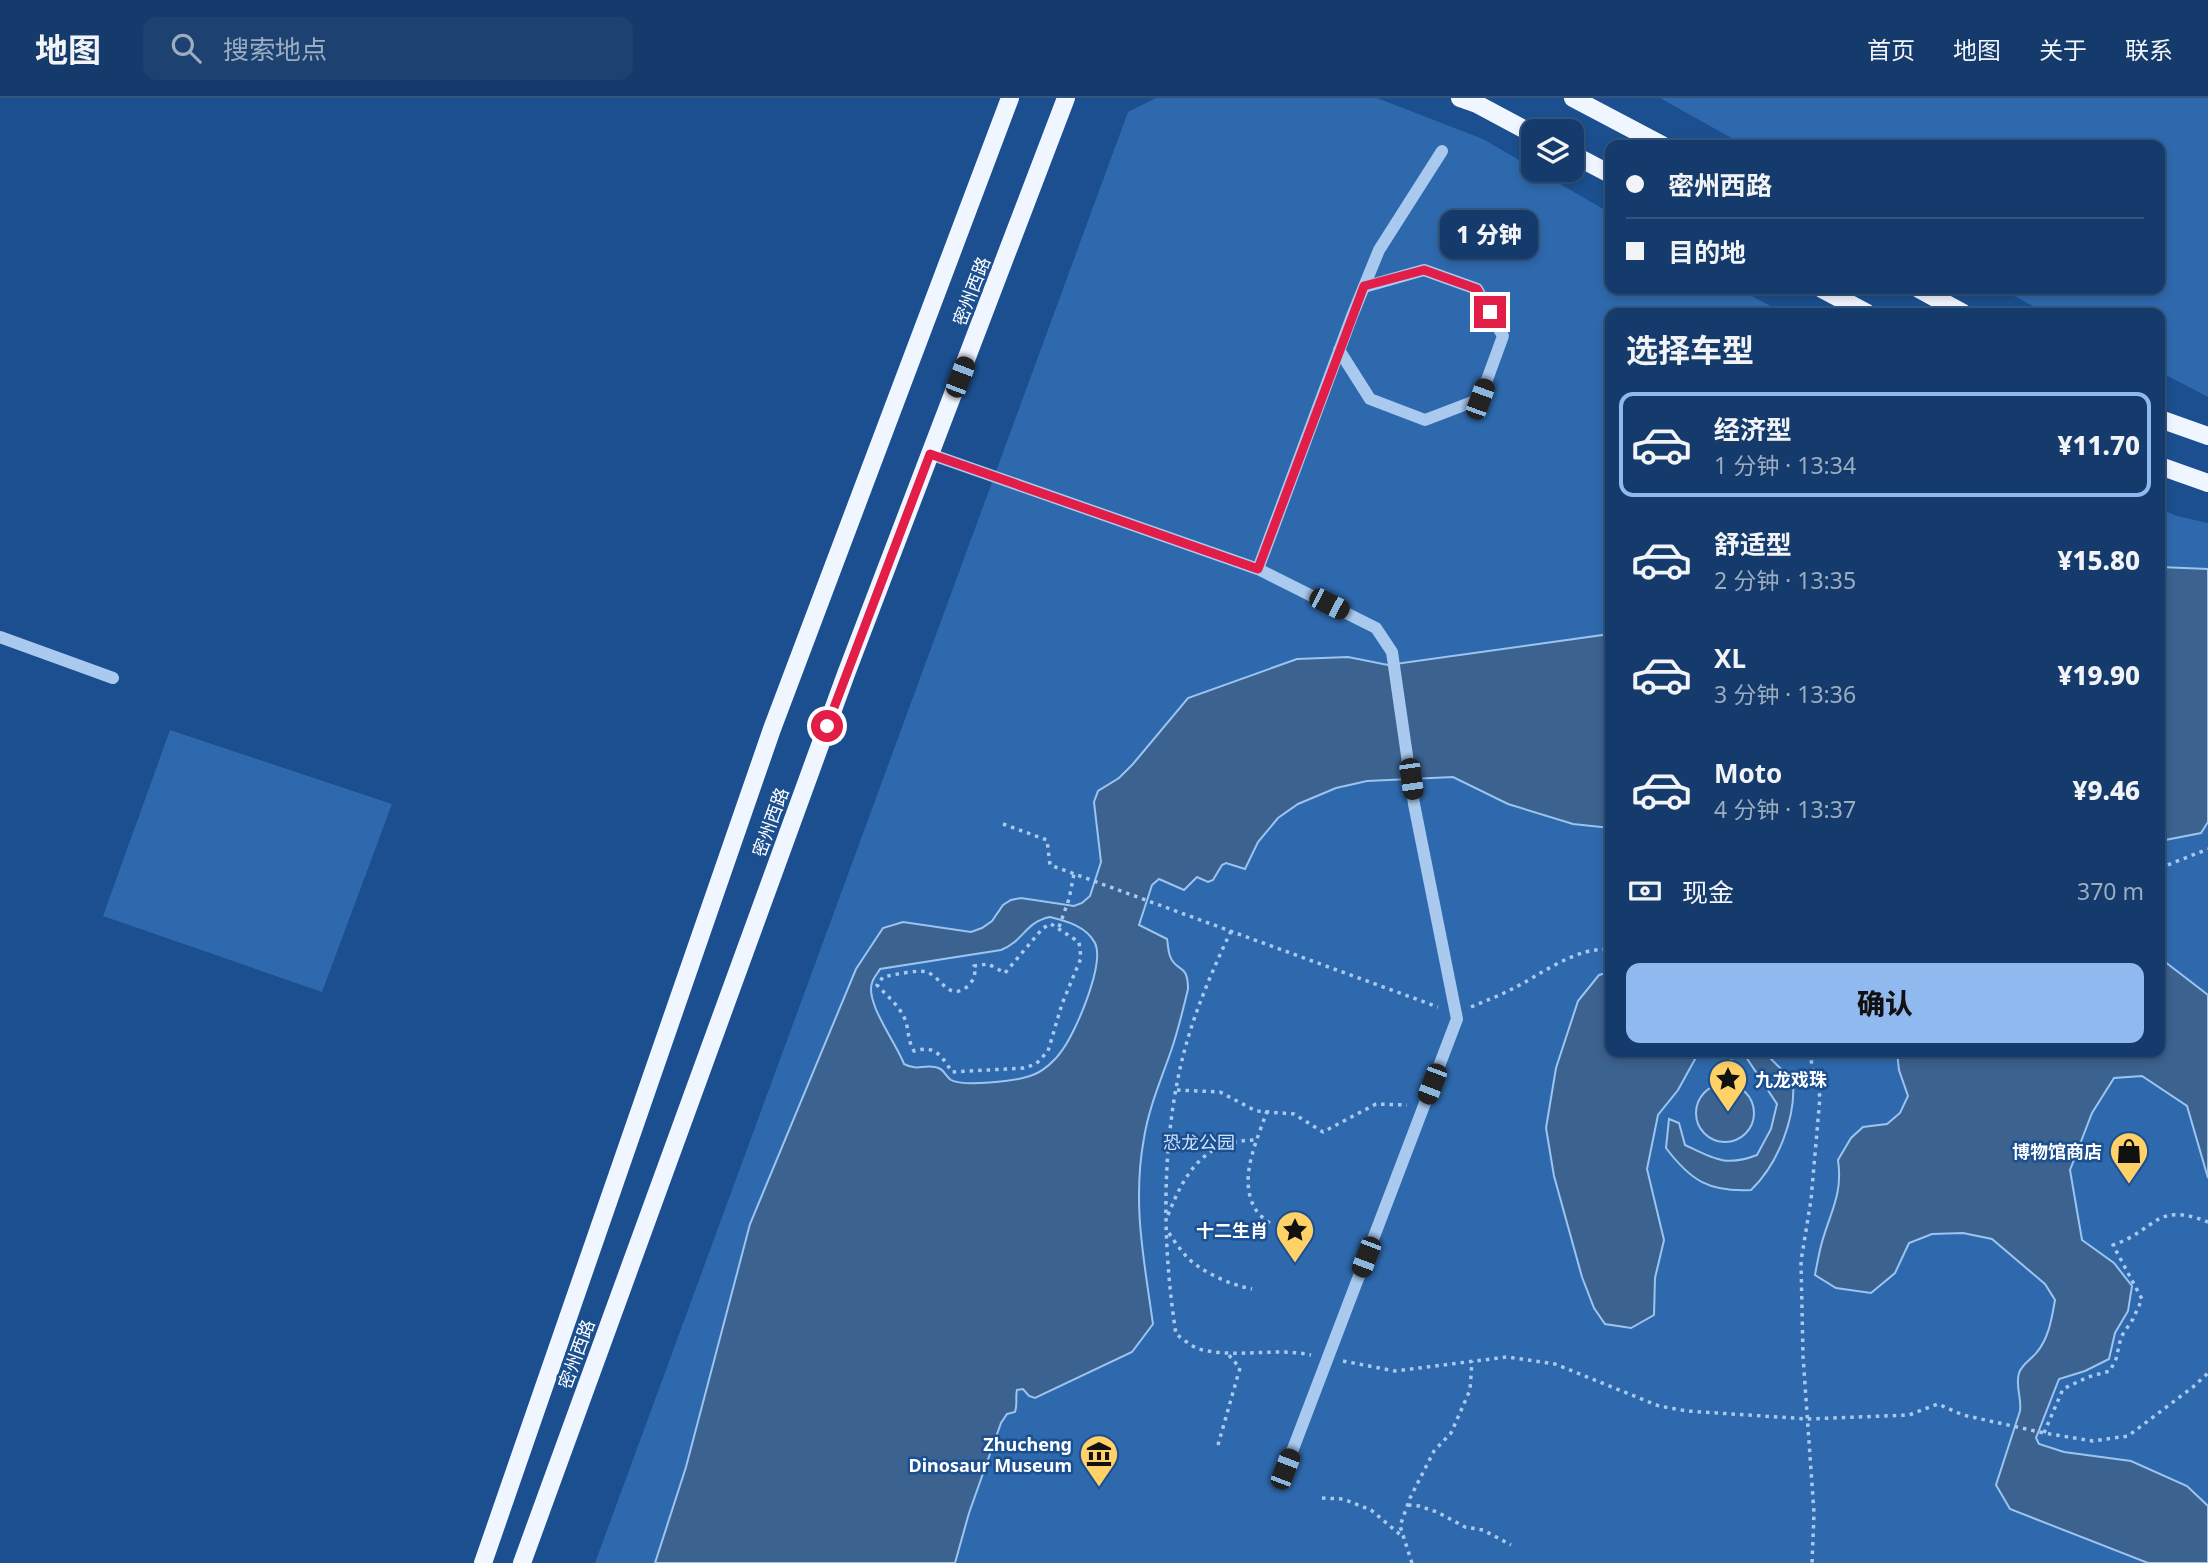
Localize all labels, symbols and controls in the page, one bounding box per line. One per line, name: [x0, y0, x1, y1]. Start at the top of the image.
search box: [143, 17, 633, 80]
text: 地图: [35, 27, 101, 72]
icon: search: [167, 29, 205, 67]
text: 搜索地点: [223, 31, 327, 67]
text: 首页: [1867, 33, 1915, 66]
text: 地图: [1953, 33, 2001, 66]
text: 关于: [2039, 33, 2087, 66]
text: 联系: [2125, 33, 2173, 66]
map controls: [1521, 119, 1584, 182]
button: layers: [1521, 119, 1584, 182]
text: 密州西路: [1668, 167, 1772, 203]
callout: 1 分钟: [1441, 211, 1539, 260]
text: 1 分钟: [1456, 218, 1522, 250]
text: 目的地: [1668, 234, 1746, 270]
street label: 密州西路: [947, 253, 995, 329]
route end: [1474, 296, 1506, 328]
text: 选择车型: [1626, 328, 1754, 371]
car: [943, 354, 978, 400]
car: [1463, 376, 1498, 422]
text: 经济型: [1714, 411, 1792, 447]
icon: car: [1630, 413, 1693, 476]
text: ¥11.70: [2057, 427, 2140, 463]
text: 1 分钟 · 13:34: [1714, 449, 1856, 481]
text: 舒适型: [1714, 526, 1792, 562]
icon: car: [1630, 528, 1693, 591]
text: ¥15.80: [2057, 542, 2140, 578]
text: 2 分钟 · 13:35: [1714, 564, 1856, 596]
car: [1306, 585, 1353, 623]
text: XL: [1714, 640, 1746, 676]
icon: car: [1630, 643, 1693, 706]
text: ¥19.90: [2057, 657, 2140, 693]
text: 3 分钟 · 13:36: [1714, 678, 1856, 710]
route start: [811, 710, 843, 742]
text: Moto: [1714, 755, 1782, 791]
car: [1398, 757, 1425, 801]
icon: car: [1630, 758, 1693, 821]
text: ¥9.46: [2072, 772, 2140, 808]
street label: 密州西路: [746, 784, 794, 860]
text: 4 分钟 · 13:37: [1714, 793, 1856, 825]
icon: cash: [1626, 872, 1664, 910]
text: 现金: [1682, 874, 1734, 910]
text: 370 m: [2077, 875, 2144, 907]
button: 确认: [1626, 963, 2144, 1043]
place icon: 九龙戏珠: [1707, 1058, 1749, 1113]
car: [1415, 1061, 1450, 1107]
place label: 九龙戏珠: [1755, 1067, 1827, 1091]
park label: 恐龙公园: [1163, 1130, 1235, 1154]
shop icon: 博物馆商店: [2108, 1130, 2150, 1185]
place label: 博物馆商店: [2012, 1139, 2102, 1163]
place icon: 十二生肖: [1274, 1209, 1316, 1264]
place label: 十二生肖: [1196, 1218, 1268, 1242]
car: [1349, 1234, 1384, 1280]
street label: 密州西路: [552, 1316, 600, 1392]
place label: Zhucheng Dinosaur Museum: [909, 1432, 1072, 1477]
museum icon: Zhucheng Dinosaur Museum: [1078, 1433, 1120, 1488]
car: [1268, 1446, 1303, 1492]

